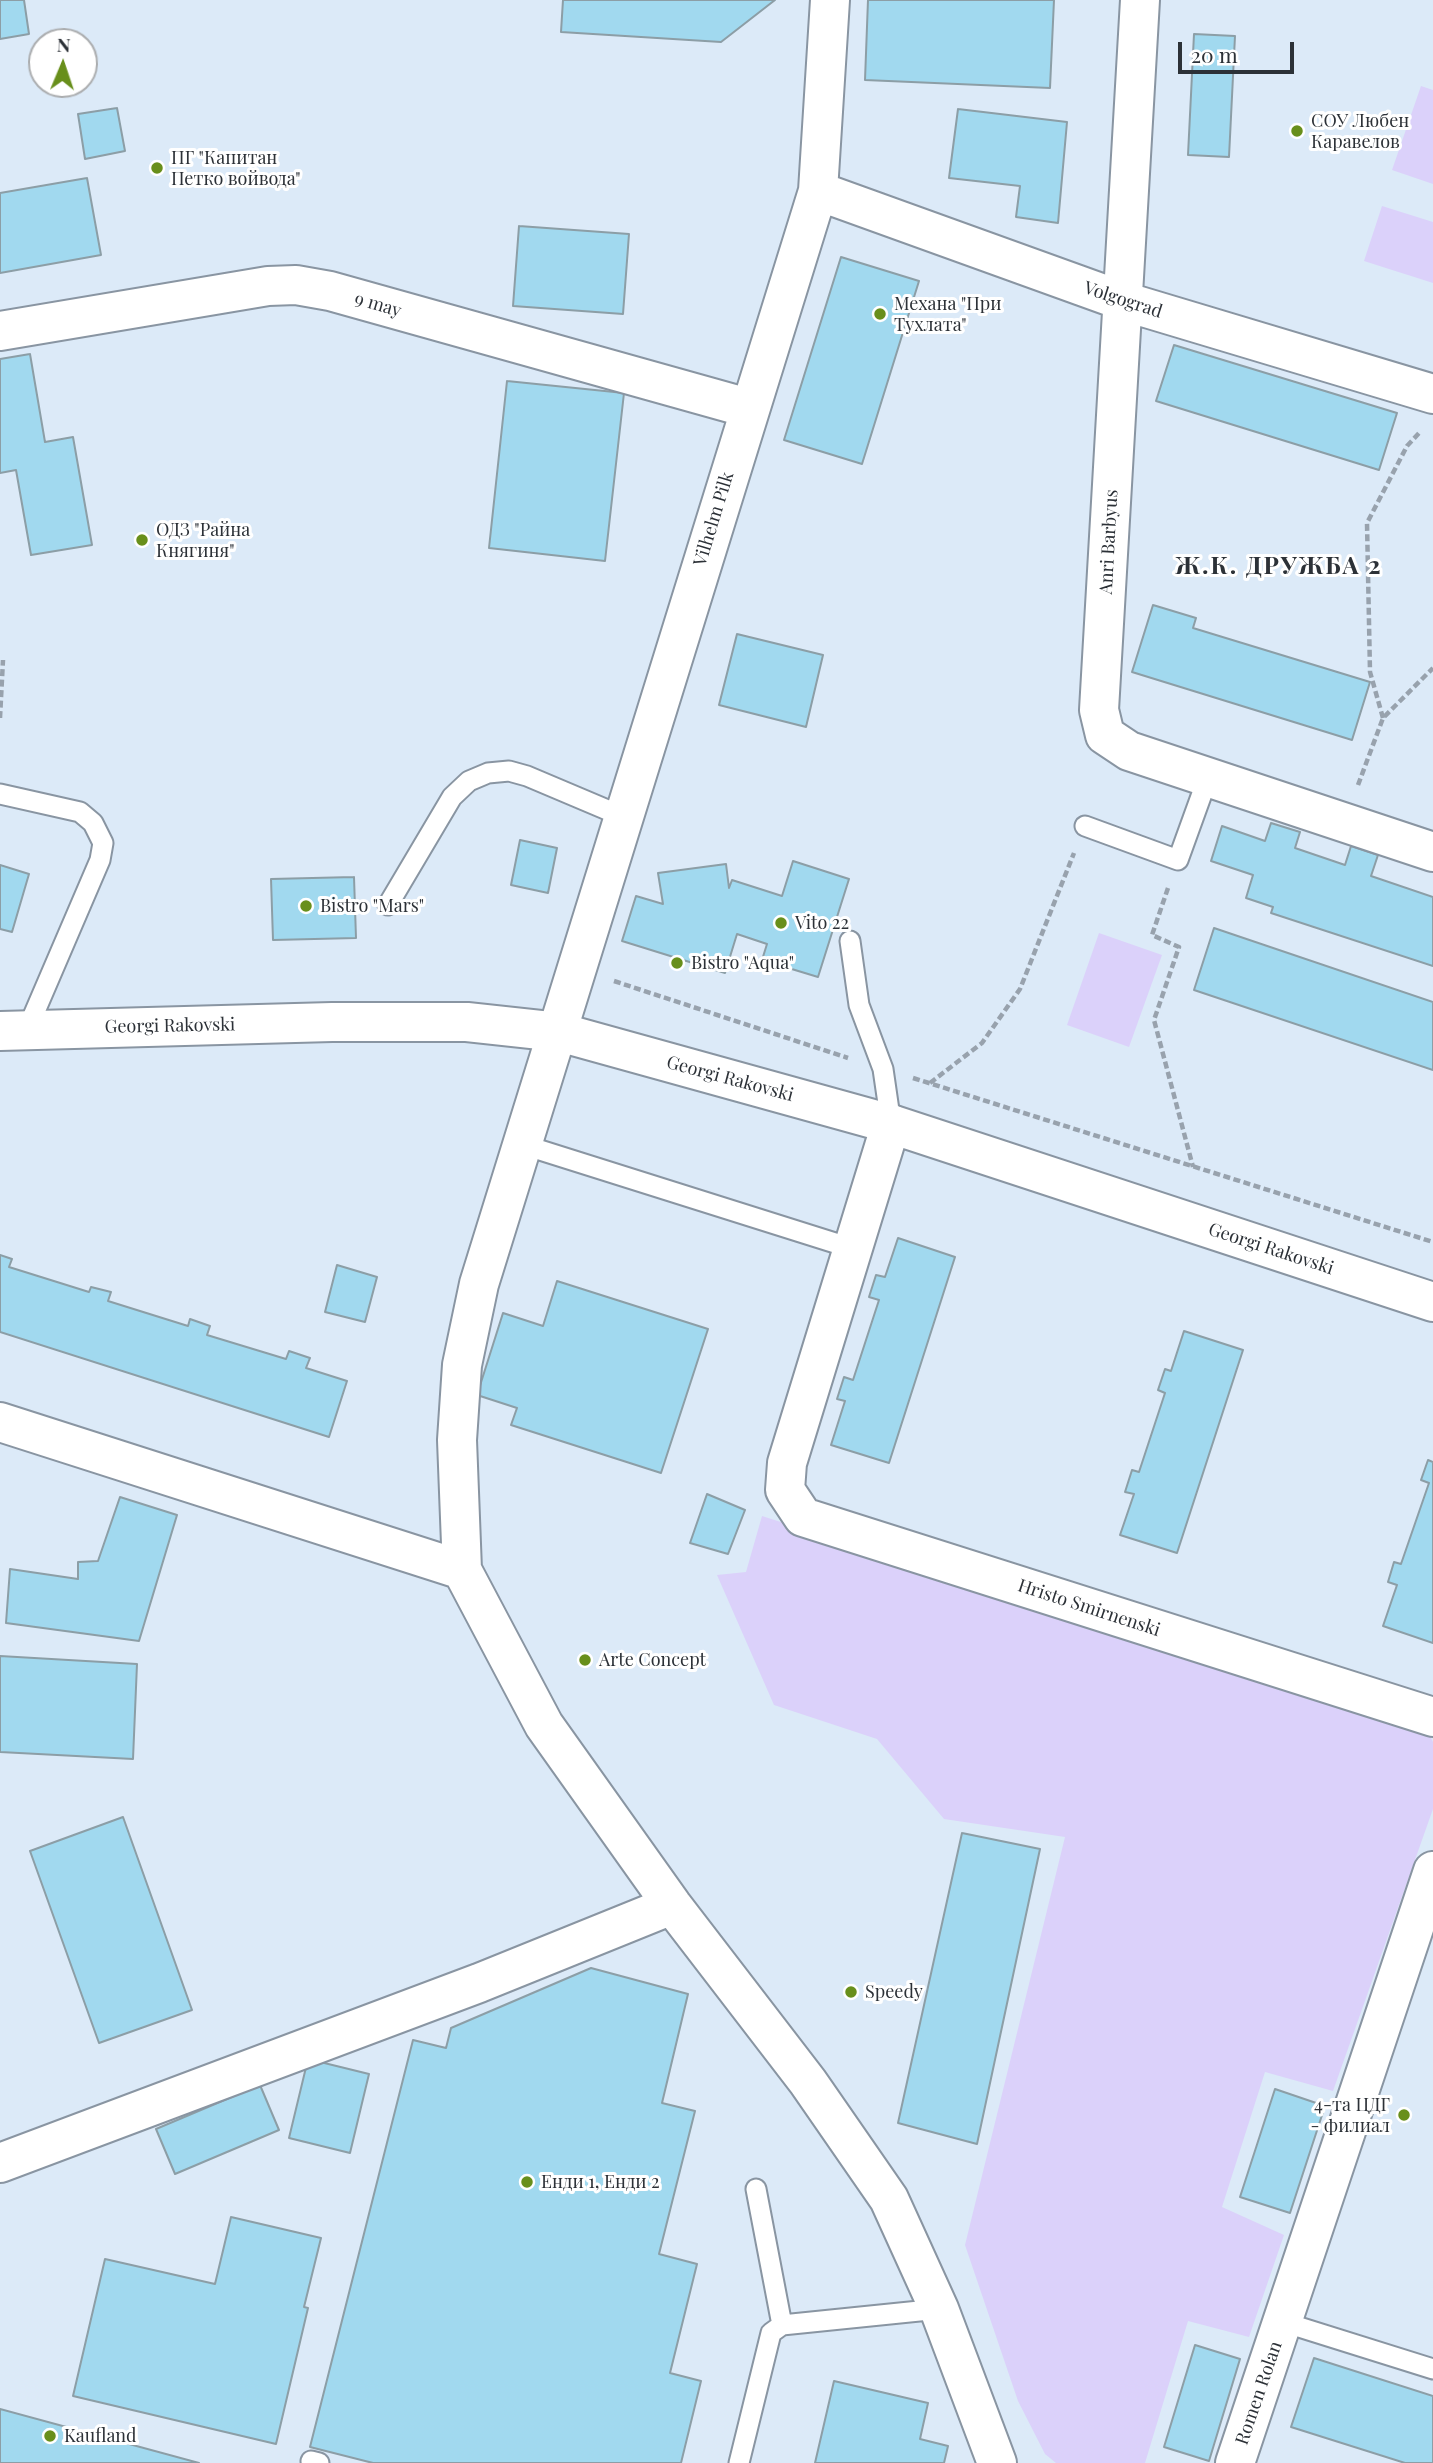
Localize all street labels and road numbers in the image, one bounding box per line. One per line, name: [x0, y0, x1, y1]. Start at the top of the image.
street label: Volgograd: [1081, 277, 1165, 323]
street label: 9 may: [352, 288, 404, 322]
street label: Vilhelm Pilk: [689, 469, 739, 569]
street label: Anri Barbyus: [1095, 489, 1123, 595]
street label: Georgi Rakovski: [105, 1014, 235, 1038]
street label: Georgi Rakovski: [664, 1052, 796, 1106]
street label: Georgi Rakovski: [1206, 1219, 1336, 1279]
street label: Hristo Smirnenski: [1015, 1575, 1163, 1641]
street label: Romen Rolan: [1231, 2338, 1287, 2448]

